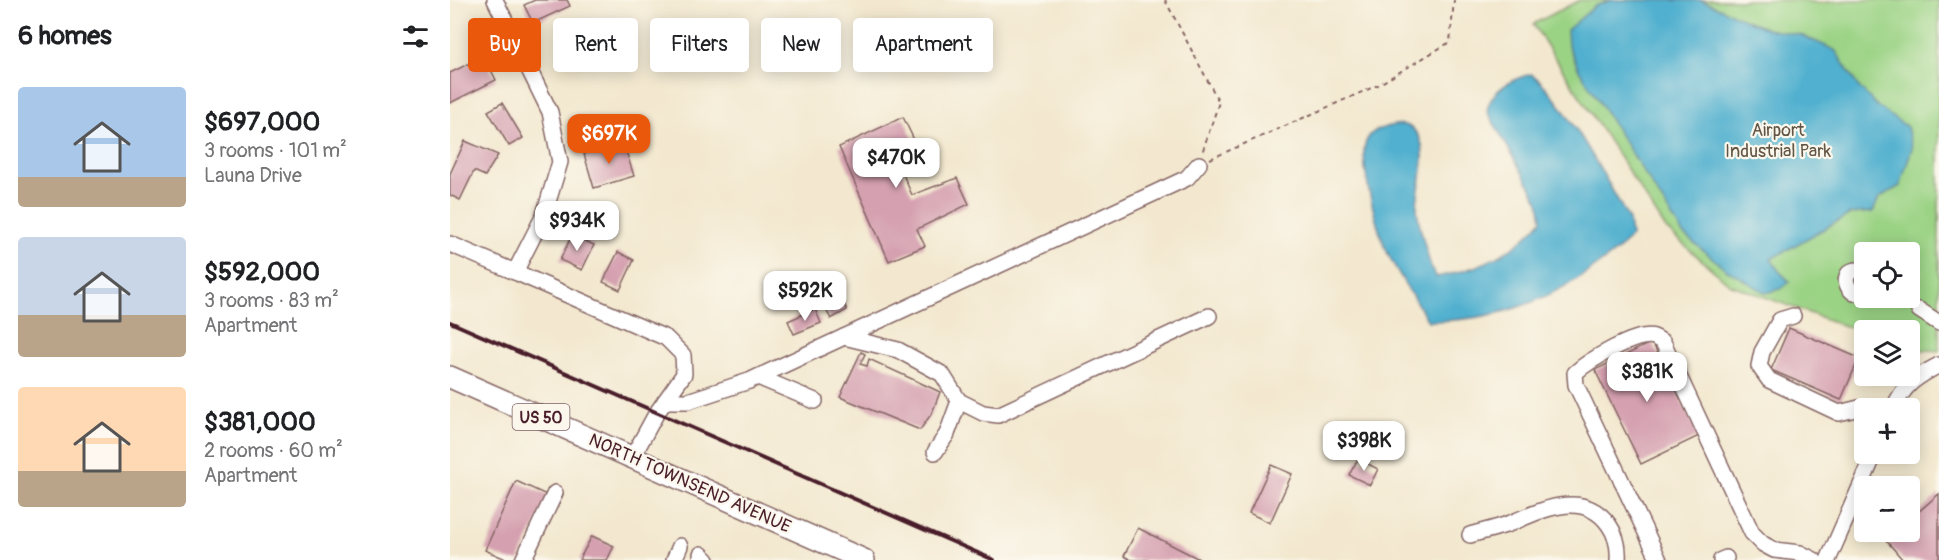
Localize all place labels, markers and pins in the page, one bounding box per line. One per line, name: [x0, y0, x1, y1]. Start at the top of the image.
pin: $697K: [567, 114, 651, 165]
pin: $470K: [854, 138, 938, 189]
pin: $934K: [535, 201, 619, 252]
pin: $592K: [763, 271, 847, 322]
pin: $381K: [1605, 352, 1689, 403]
pin: $398K: [1322, 421, 1406, 472]

